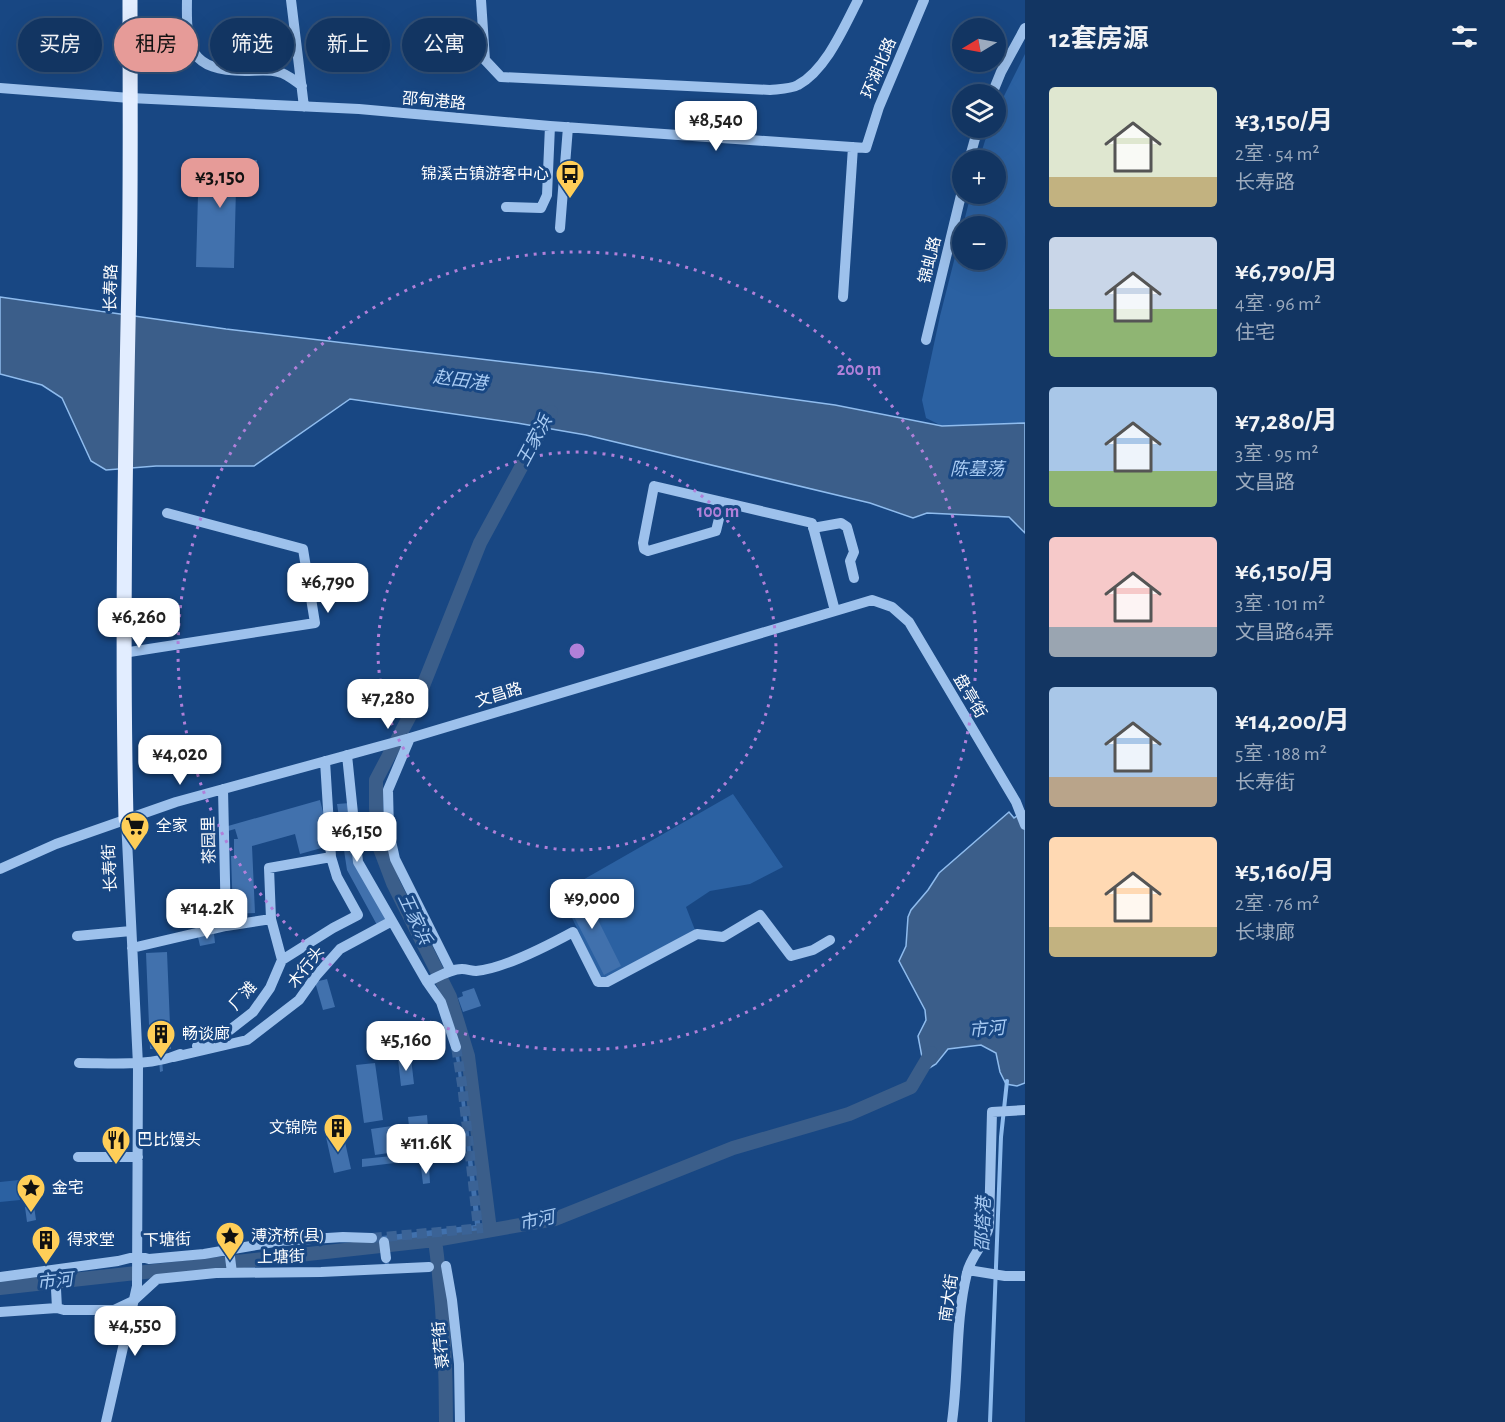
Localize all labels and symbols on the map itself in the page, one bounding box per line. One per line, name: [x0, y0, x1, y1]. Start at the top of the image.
north arrow: [952, 18, 1006, 72]
street label: 环湖北路: [858, 35, 899, 101]
street label: 邵甸港路: [401, 89, 467, 112]
pin: ¥8,540: [667, 101, 765, 152]
pin: ¥3,150: [171, 158, 269, 209]
bus stop icon: 锦溪古镇游客中心: [554, 158, 586, 200]
place label: 锦溪古镇游客中心: [421, 165, 549, 182]
street label: 锦虬路: [915, 235, 944, 285]
street label: 长寿路: [102, 264, 119, 312]
text: 200 m: [837, 361, 881, 379]
water label: 赵田港: [432, 366, 491, 394]
water label: 王家浜: [513, 410, 557, 469]
water label: 陈墓荡: [950, 459, 1007, 479]
text: 100 m: [697, 503, 739, 521]
pin: ¥6,790: [279, 563, 377, 614]
pin: ¥6,260: [90, 598, 188, 649]
centre of rings: [567, 641, 587, 661]
street label: 盘亭街: [951, 671, 990, 721]
pin: ¥7,280: [339, 679, 437, 730]
street label: 文昌路: [473, 679, 524, 710]
pin: ¥4,020: [131, 735, 229, 786]
supermarket icon: 全家: [119, 810, 151, 852]
pin: ¥6,150: [308, 812, 406, 863]
street label: 茶园里: [201, 816, 217, 864]
place label: 全家: [156, 817, 188, 834]
street label: 长寿街: [100, 844, 119, 892]
pin: ¥9,000: [543, 879, 641, 930]
pin: ¥14.2K: [158, 889, 256, 940]
water label: 王家浜: [394, 890, 436, 949]
street label: 木行头: [284, 943, 327, 991]
street label: 厂滩: [226, 978, 260, 1013]
water label: 市河: [968, 1017, 1009, 1041]
building icon: 畅谈廊: [145, 1018, 177, 1060]
pin: ¥5,160: [357, 1021, 455, 1072]
place label: 畅谈廊: [182, 1025, 230, 1042]
building icon: 文锦院: [322, 1112, 354, 1154]
place label: 文锦院: [269, 1119, 317, 1136]
restaurant icon: 巴比馒头: [100, 1124, 132, 1166]
pin: ¥11.6K: [377, 1124, 475, 1175]
place label: 巴比馒头: [137, 1131, 201, 1148]
place icon: 金宅: [15, 1172, 47, 1214]
place label: 金宅: [52, 1179, 84, 1196]
water label: 邵塔港: [972, 1194, 994, 1251]
water label: 市河: [517, 1206, 559, 1234]
place icon: 溥济桥(县): [214, 1220, 246, 1262]
building icon: 得求堂: [30, 1224, 62, 1266]
place label: 溥济桥(县): [251, 1227, 325, 1244]
street label: 下塘街: [143, 1230, 191, 1249]
place label: 得求堂: [67, 1231, 115, 1248]
street label: 上塘街: [257, 1248, 305, 1265]
water label: 市河: [36, 1269, 77, 1293]
street label: 南大街: [937, 1273, 960, 1323]
pin: ¥4,550: [86, 1306, 184, 1357]
street label: 菉荇街: [430, 1320, 451, 1370]

